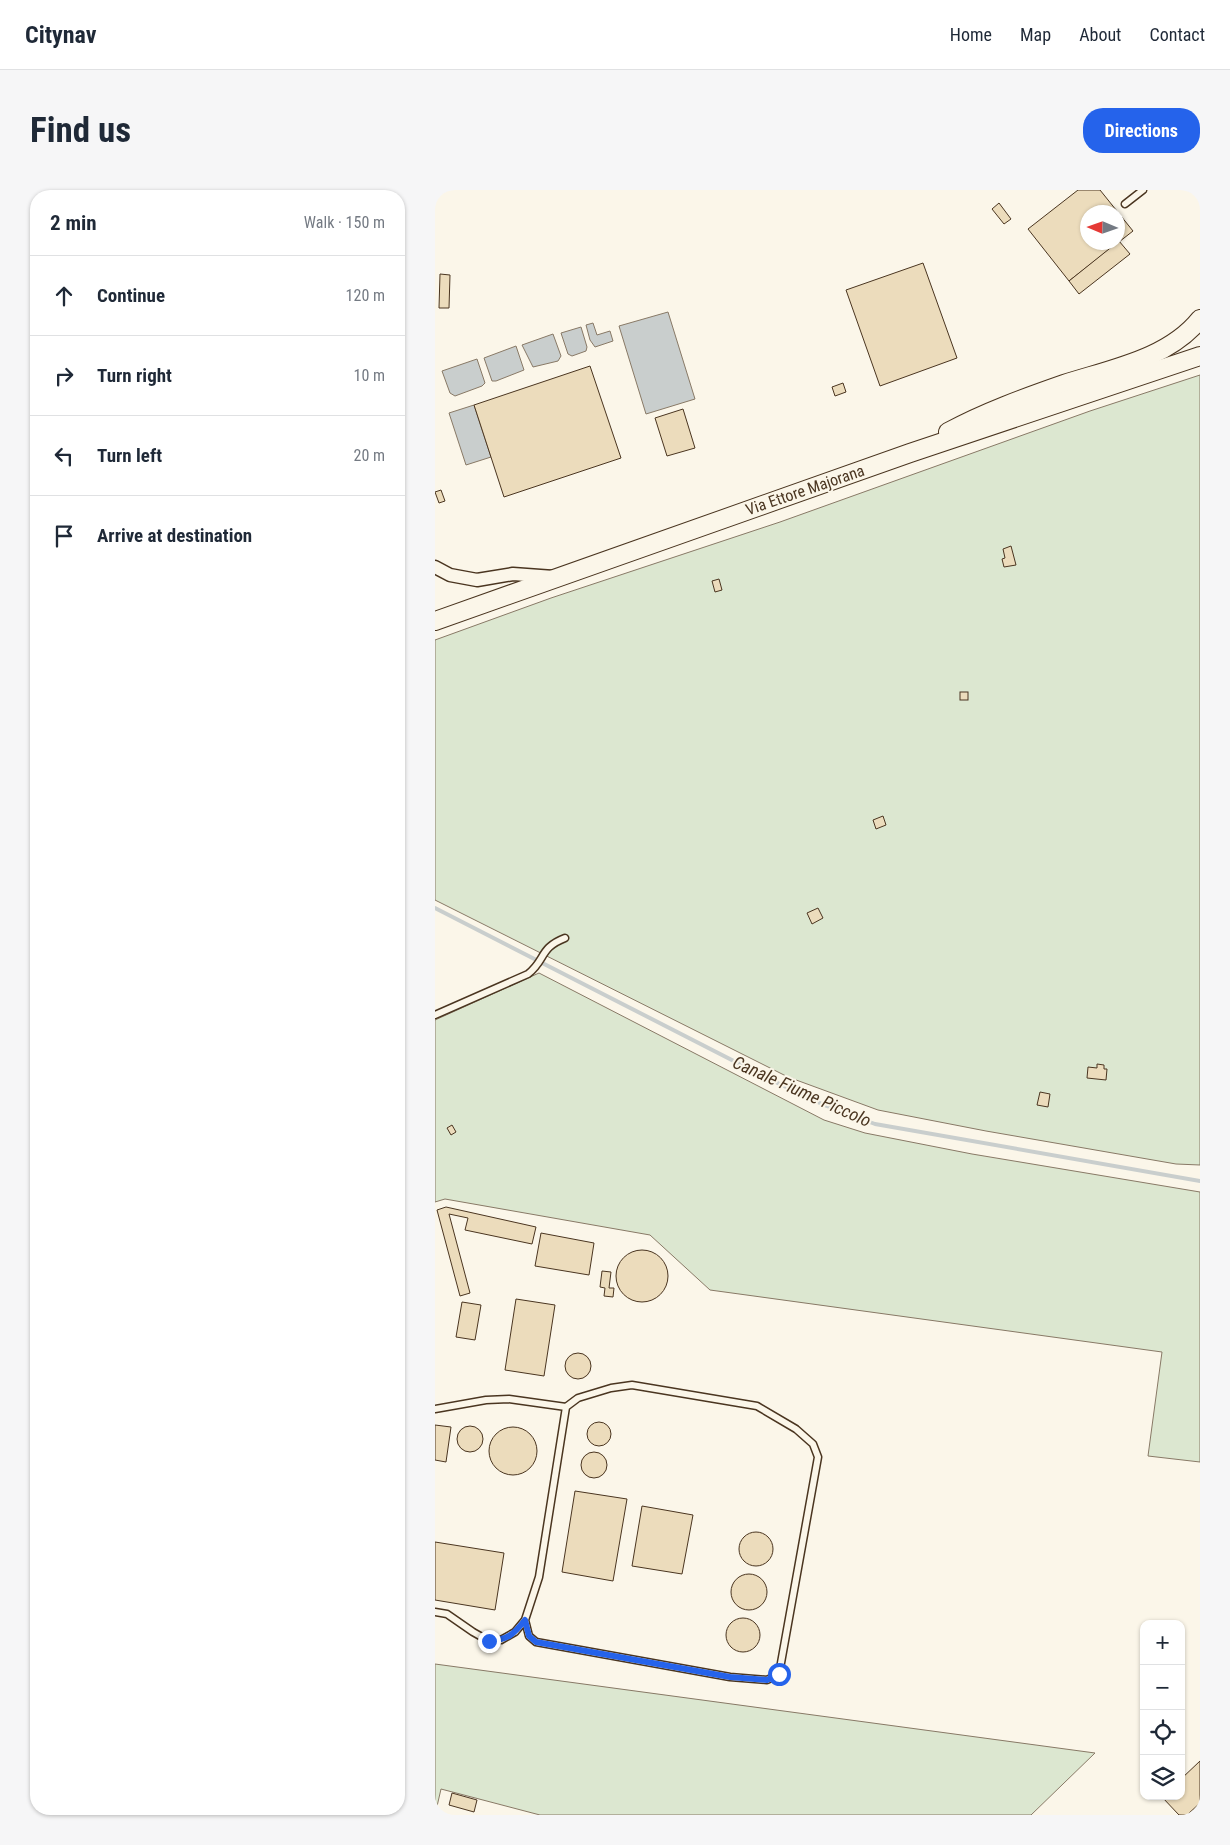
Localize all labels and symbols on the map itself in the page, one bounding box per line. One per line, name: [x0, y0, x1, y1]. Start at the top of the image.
north arrow: [1080, 205, 1125, 250]
street label: Via Ettore Majorana: [743, 461, 867, 519]
water label: Canale Fiume Piccolo: [730, 1051, 874, 1131]
route end: [478, 1630, 501, 1653]
route start: [768, 1663, 791, 1686]

